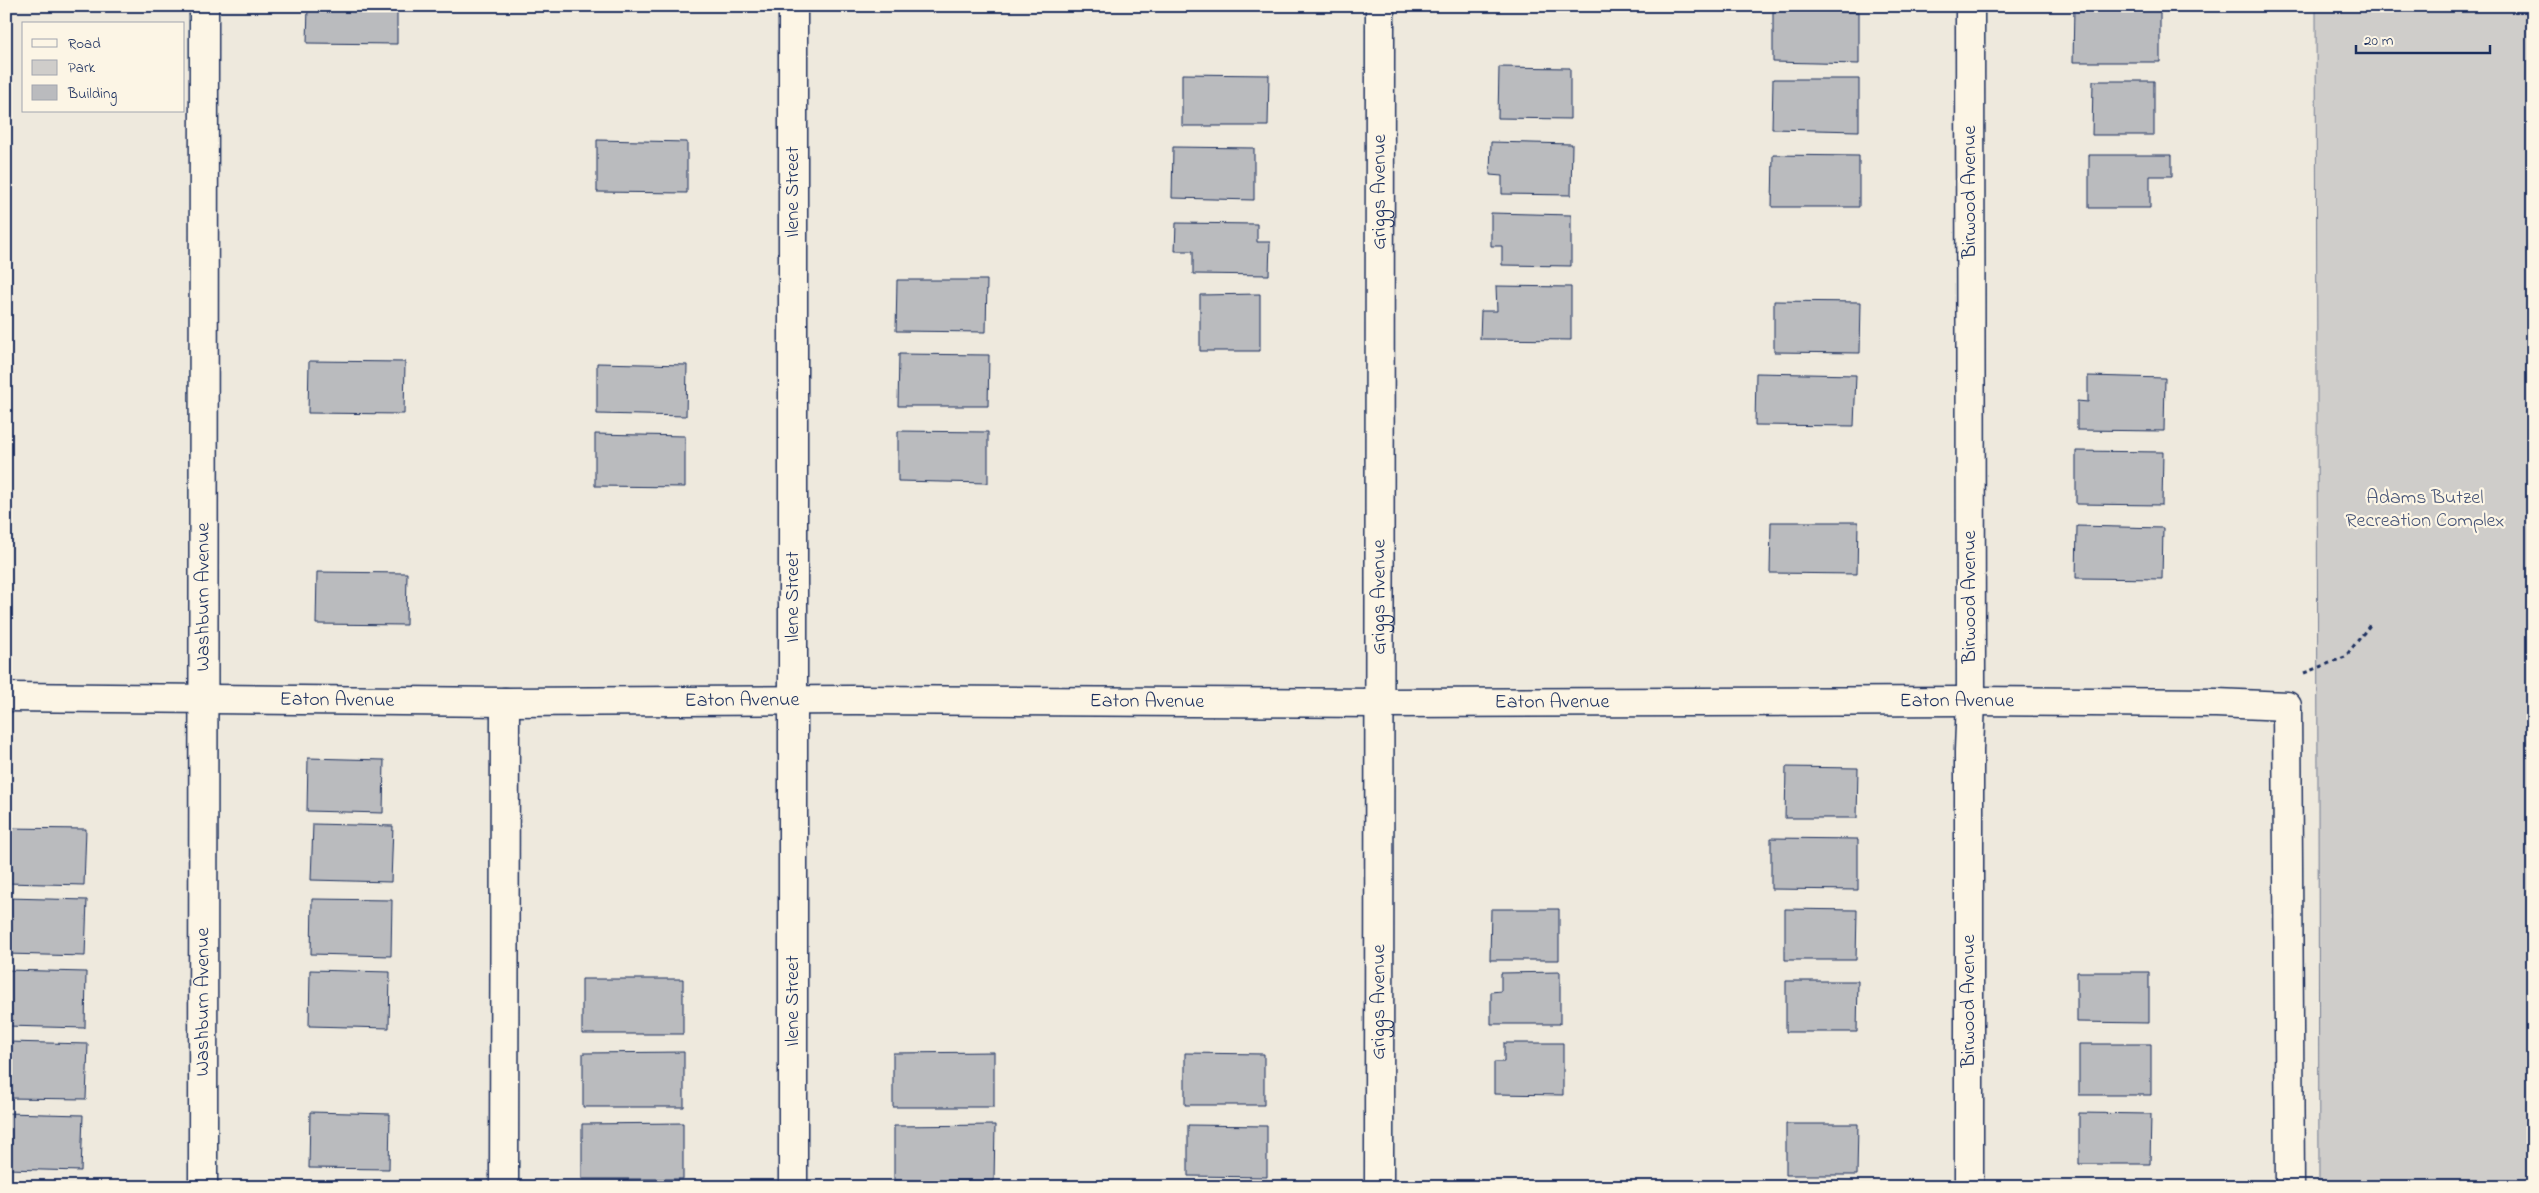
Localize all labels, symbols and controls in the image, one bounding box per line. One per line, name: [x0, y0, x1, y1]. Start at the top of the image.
legend: [22, 22, 185, 112]
scale bar: [2356, 22, 2490, 54]
text: 20 m: [2364, 30, 2394, 52]
text: Road: [68, 33, 101, 55]
text: Park: [68, 57, 96, 79]
text: Building: [67, 83, 117, 106]
street label: Birwood Avenue: [1956, 125, 1985, 260]
street label: Griggs Avenue: [1365, 134, 1395, 250]
street label: Ilene Street: [779, 146, 808, 238]
park label: Adams Butzel Recreation Complex: [2346, 484, 2504, 536]
street label: Washburn Avenue: [189, 523, 218, 671]
street label: Birwood Avenue: [1956, 530, 1985, 665]
street label: Griggs Avenue: [1365, 539, 1395, 655]
street label: Ilene Street: [779, 551, 808, 643]
street label: Eaton Avenue: [279, 685, 395, 715]
street label: Eaton Avenue: [684, 686, 799, 715]
street label: Eaton Avenue: [1900, 686, 2015, 716]
street label: Eaton Avenue: [1089, 687, 1204, 716]
street label: Eaton Avenue: [1495, 688, 1609, 717]
street label: Washburn Avenue: [189, 928, 218, 1076]
street label: Birwood Avenue: [1955, 934, 1984, 1069]
street label: Griggs Avenue: [1365, 944, 1395, 1060]
street label: Ilene Street: [779, 955, 808, 1047]

